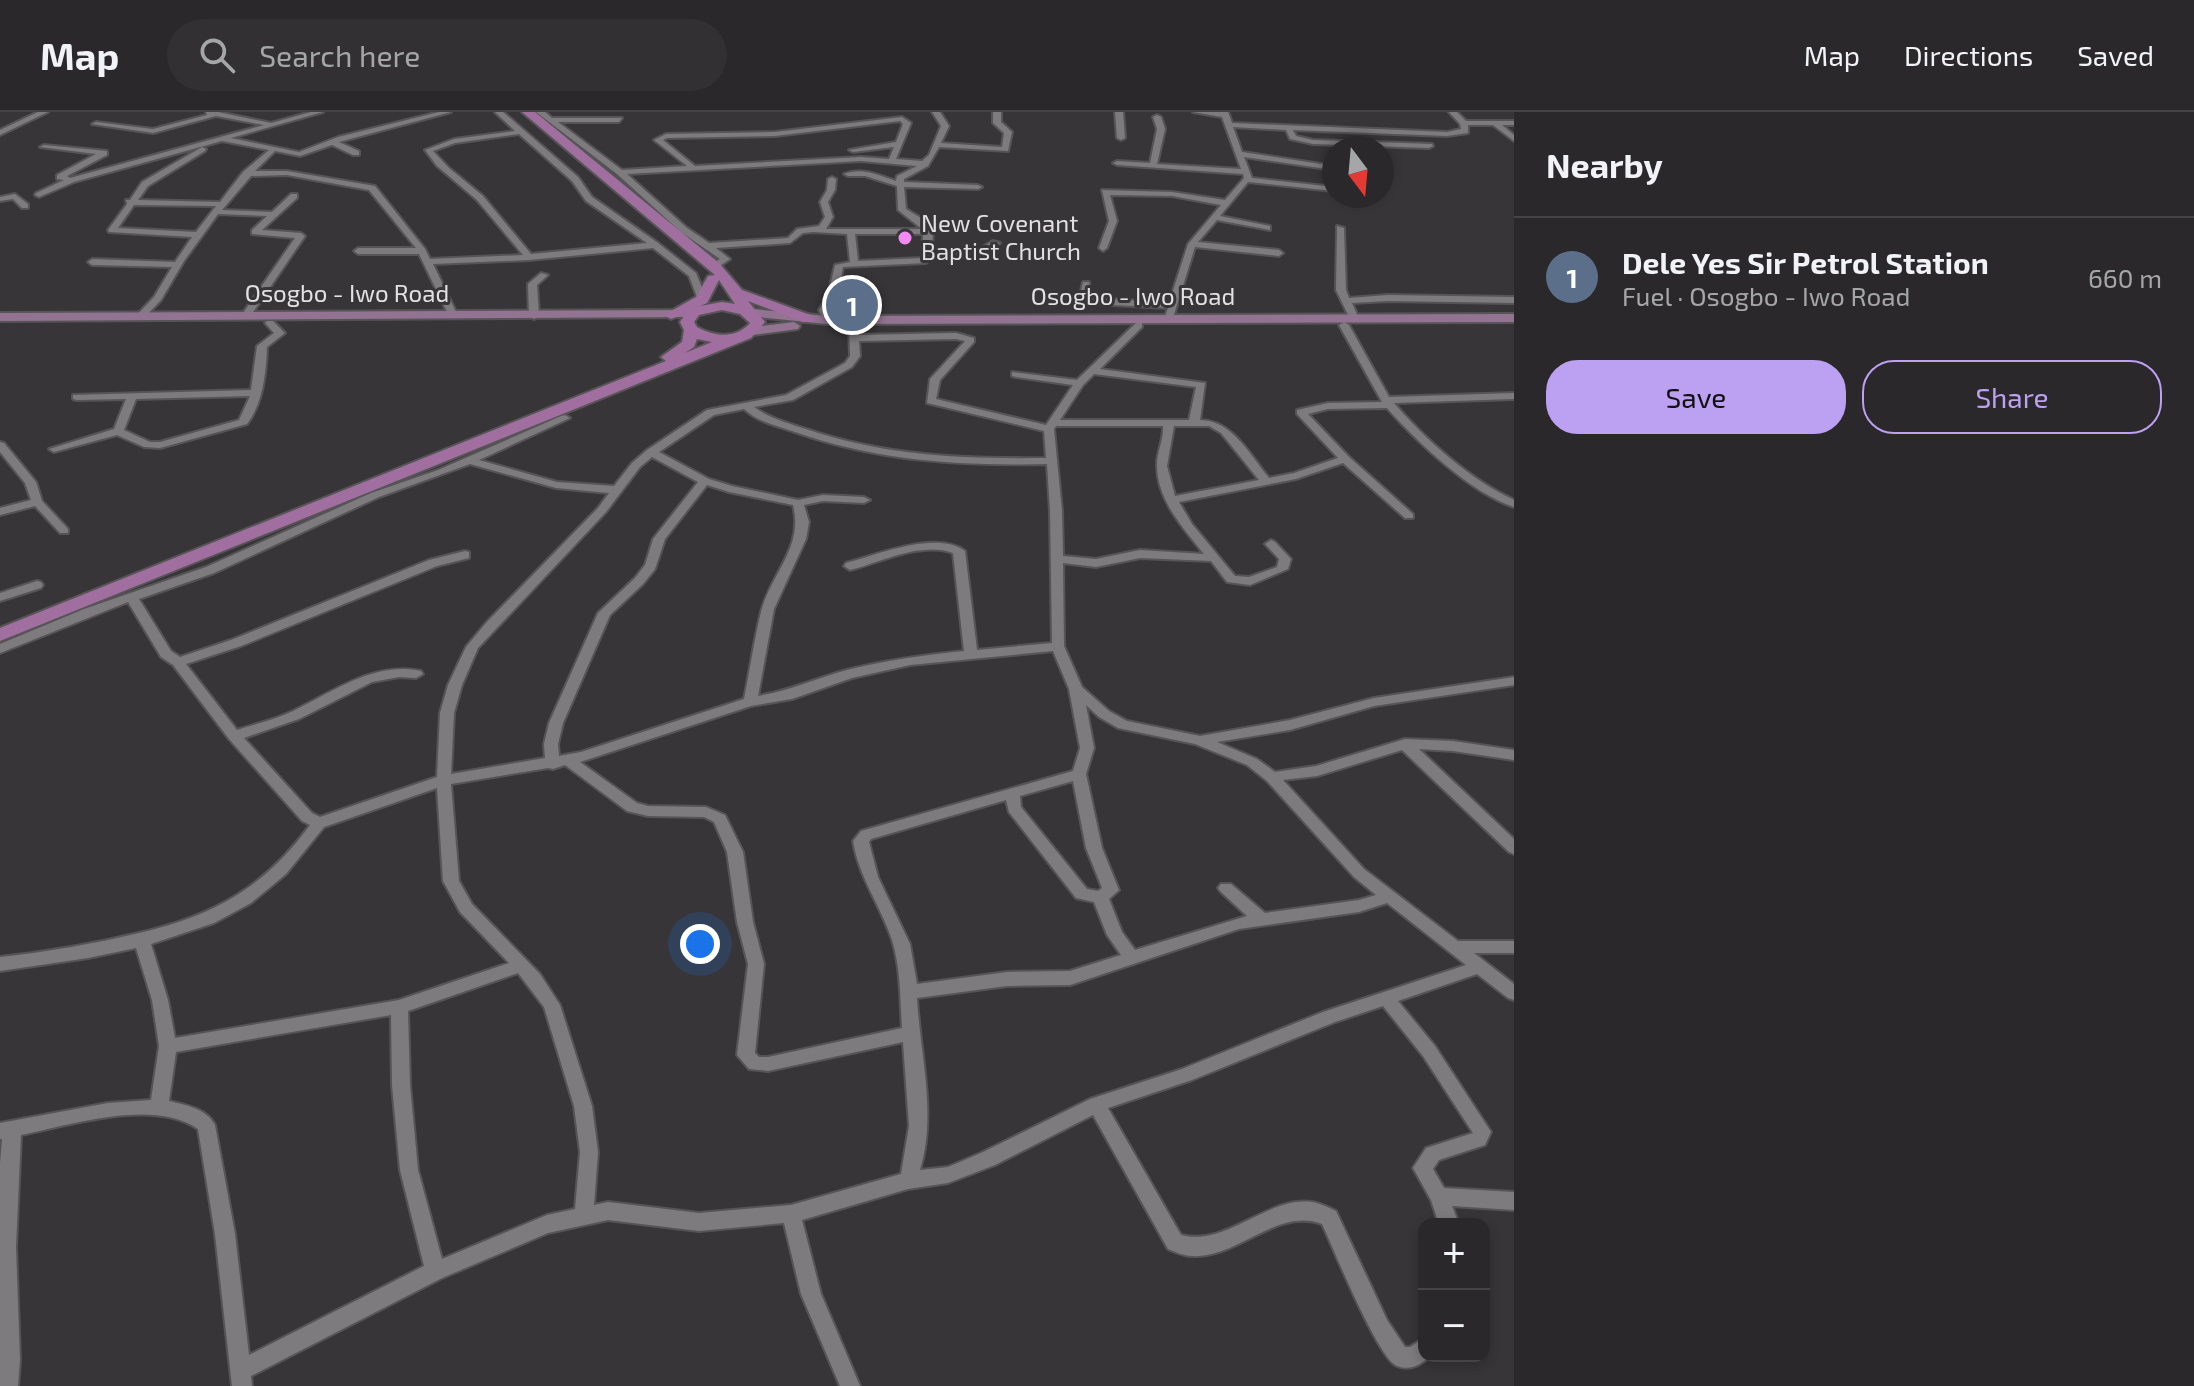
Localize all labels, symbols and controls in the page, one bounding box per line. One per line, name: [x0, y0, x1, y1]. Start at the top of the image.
search box: [167, 19, 727, 91]
text: Map: [40, 32, 119, 78]
icon: search: [195, 33, 239, 77]
text: Search here: [259, 37, 420, 73]
text: Map: [1804, 38, 1860, 72]
text: Directions: [1904, 38, 2033, 72]
text: Saved: [2077, 38, 2154, 72]
north arrow: [1322, 136, 1394, 208]
text: Nearby: [1546, 144, 1663, 185]
place label: New Covenant Baptist Church: [921, 208, 1081, 265]
marker: New Covenant Baptist Church: [896, 229, 914, 247]
text: Dele Yes Sir Petrol Station: [1622, 244, 1989, 280]
text: 1: [1566, 262, 1578, 293]
text: 660 m: [2088, 262, 2162, 293]
pin: 1: [826, 275, 878, 335]
street label: Osogbo - Iwo Road: [245, 278, 449, 307]
text: Fuel · Osogbo - Iwo Road: [1622, 280, 1911, 311]
street label: Osogbo - Iwo Road: [1031, 281, 1235, 310]
button: Save: [1546, 360, 1846, 434]
button: Share: [1862, 360, 2162, 434]
your location: [680, 924, 720, 964]
map controls: [1418, 1218, 1490, 1362]
button: +: [1418, 1218, 1490, 1290]
button: −: [1418, 1290, 1490, 1362]

